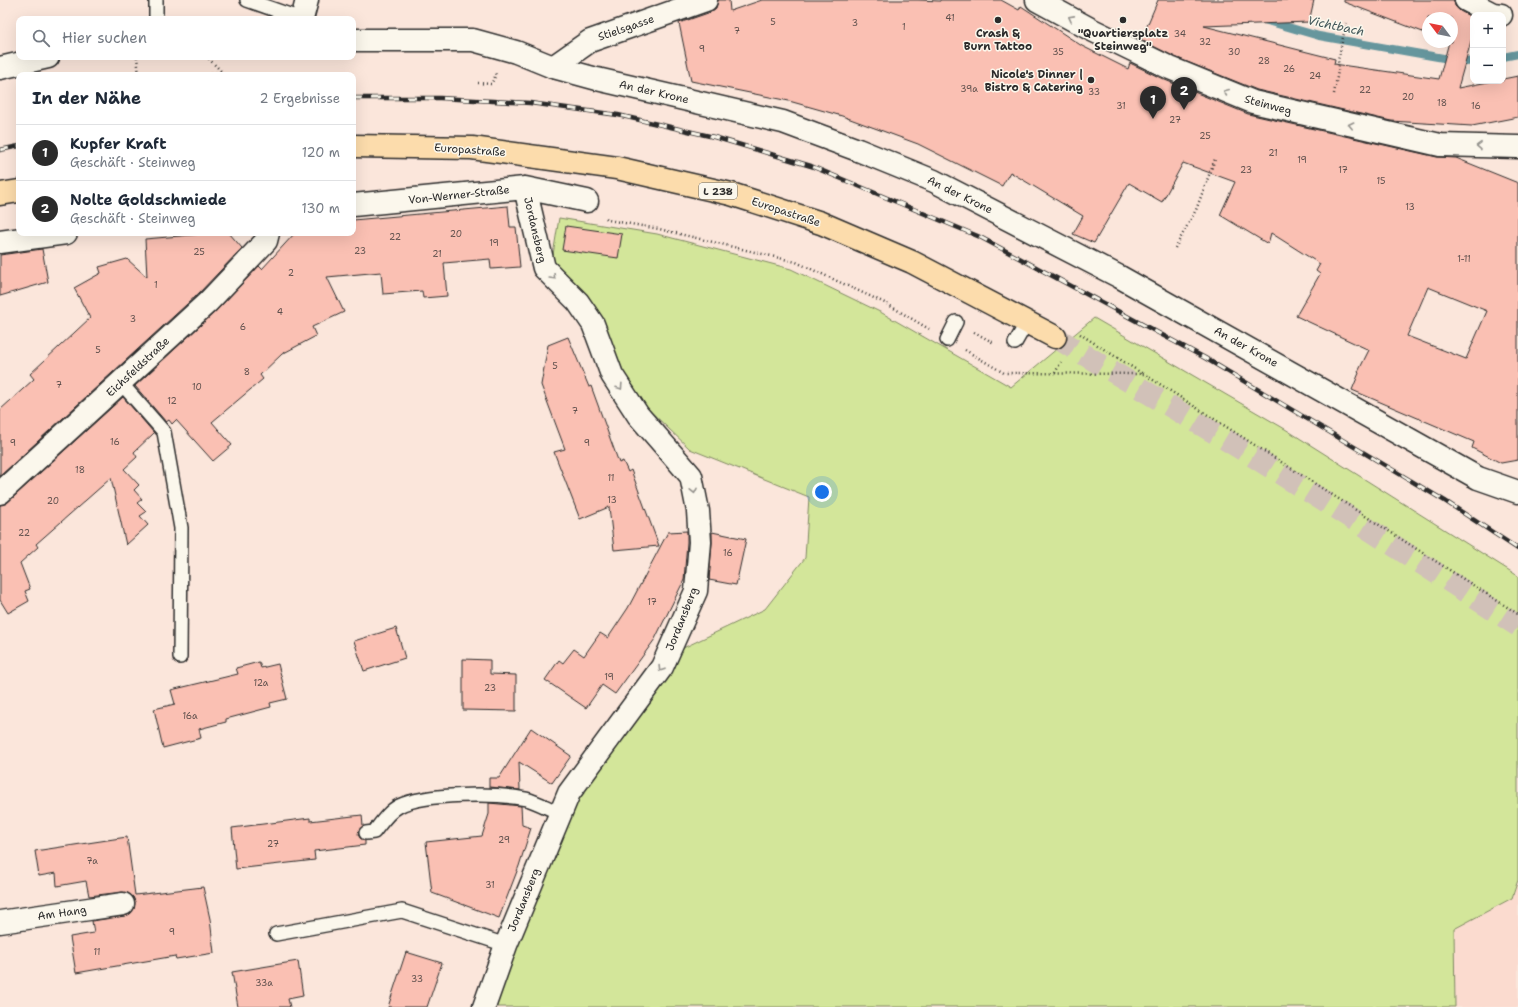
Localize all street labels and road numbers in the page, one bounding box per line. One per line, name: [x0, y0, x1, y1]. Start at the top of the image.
street label: Stielsgasse: [596, 11, 656, 45]
street label: An der Krone: [618, 77, 690, 107]
street label: Steinweg: [1243, 91, 1294, 119]
street label: Europastraße: [434, 140, 506, 160]
street label: An der Krone: [925, 173, 995, 217]
street label: Von-Werner-Straße: [408, 182, 510, 208]
road number: L 238: [699, 183, 737, 199]
street label: Europastraße: [750, 194, 822, 230]
street label: Jordansberg: [520, 195, 550, 265]
street label: An der Krone: [1211, 323, 1281, 371]
street label: Eichsfeldstraße: [103, 334, 173, 400]
street label: Jordansberg: [662, 585, 702, 653]
street label: Jordansberg: [504, 866, 544, 934]
street label: Am Hang: [37, 902, 88, 924]

